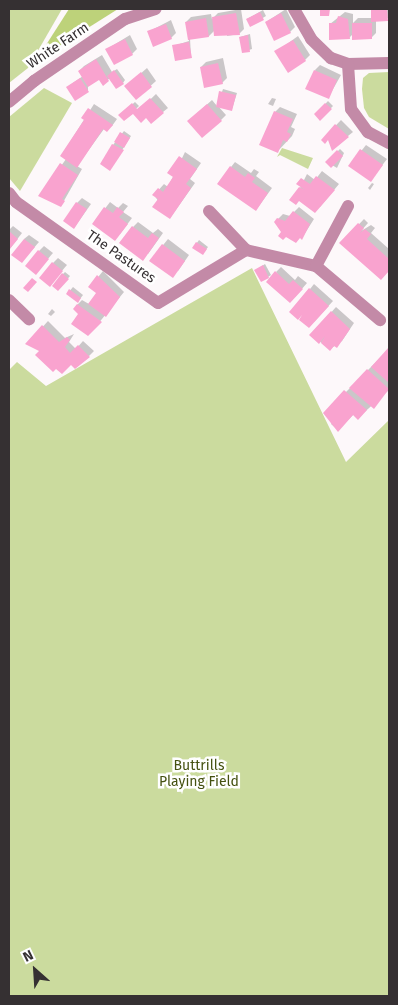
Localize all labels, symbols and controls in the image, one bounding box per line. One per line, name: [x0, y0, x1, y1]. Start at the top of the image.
street label: White Farm: [24, 19, 92, 73]
street label: The Pastures: [83, 227, 159, 287]
park label: Buttrills Playing Field: [159, 758, 239, 790]
north arrow: [10, 945, 60, 995]
text: N: [20, 946, 36, 966]

